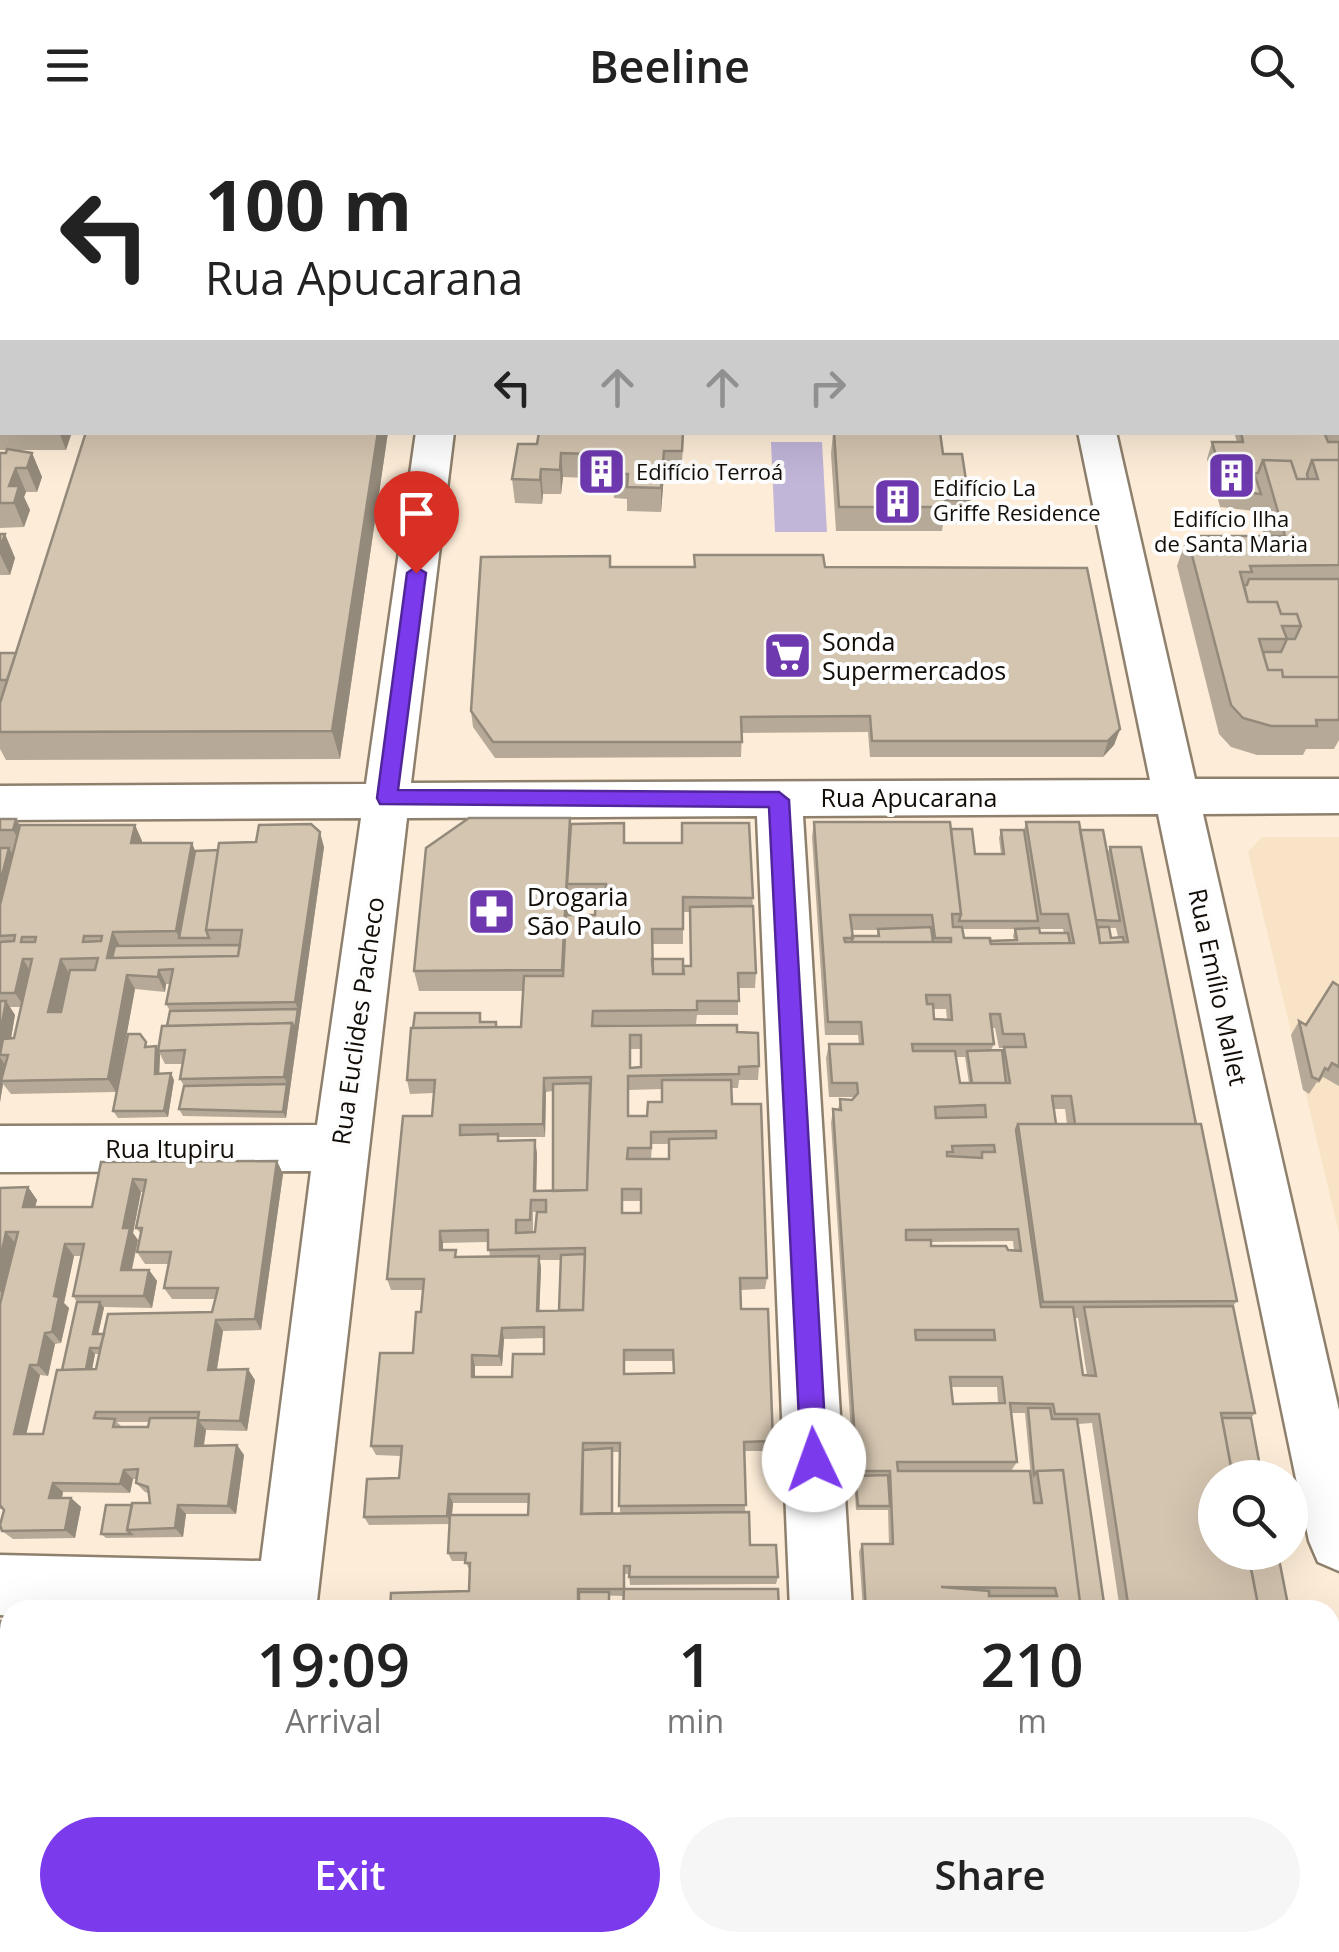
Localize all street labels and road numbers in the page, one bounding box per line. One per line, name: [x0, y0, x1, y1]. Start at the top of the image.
street label: Rua Apucarana: [821, 780, 997, 814]
street label: Rua Emílio Mallet: [1181, 885, 1256, 1089]
street label: Rua Euclides Pacheco: [323, 895, 391, 1147]
street label: Rua Itupiru: [105, 1131, 235, 1165]

